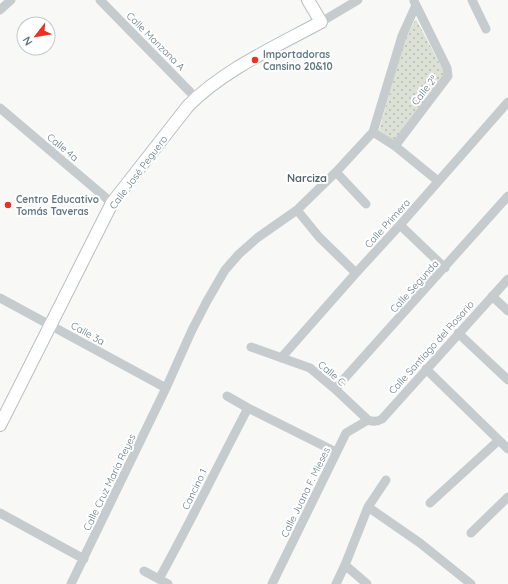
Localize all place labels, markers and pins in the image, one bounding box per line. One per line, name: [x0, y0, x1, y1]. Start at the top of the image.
place label: Importadoras Cansino 20&10: [263, 48, 333, 73]
marker: Importadoras Cansino 20&10: [250, 55, 260, 65]
place label: Centro Educativo Tomás Taveras: [16, 193, 99, 218]
marker: Centro Educativo Tomás Taveras: [3, 200, 13, 210]

